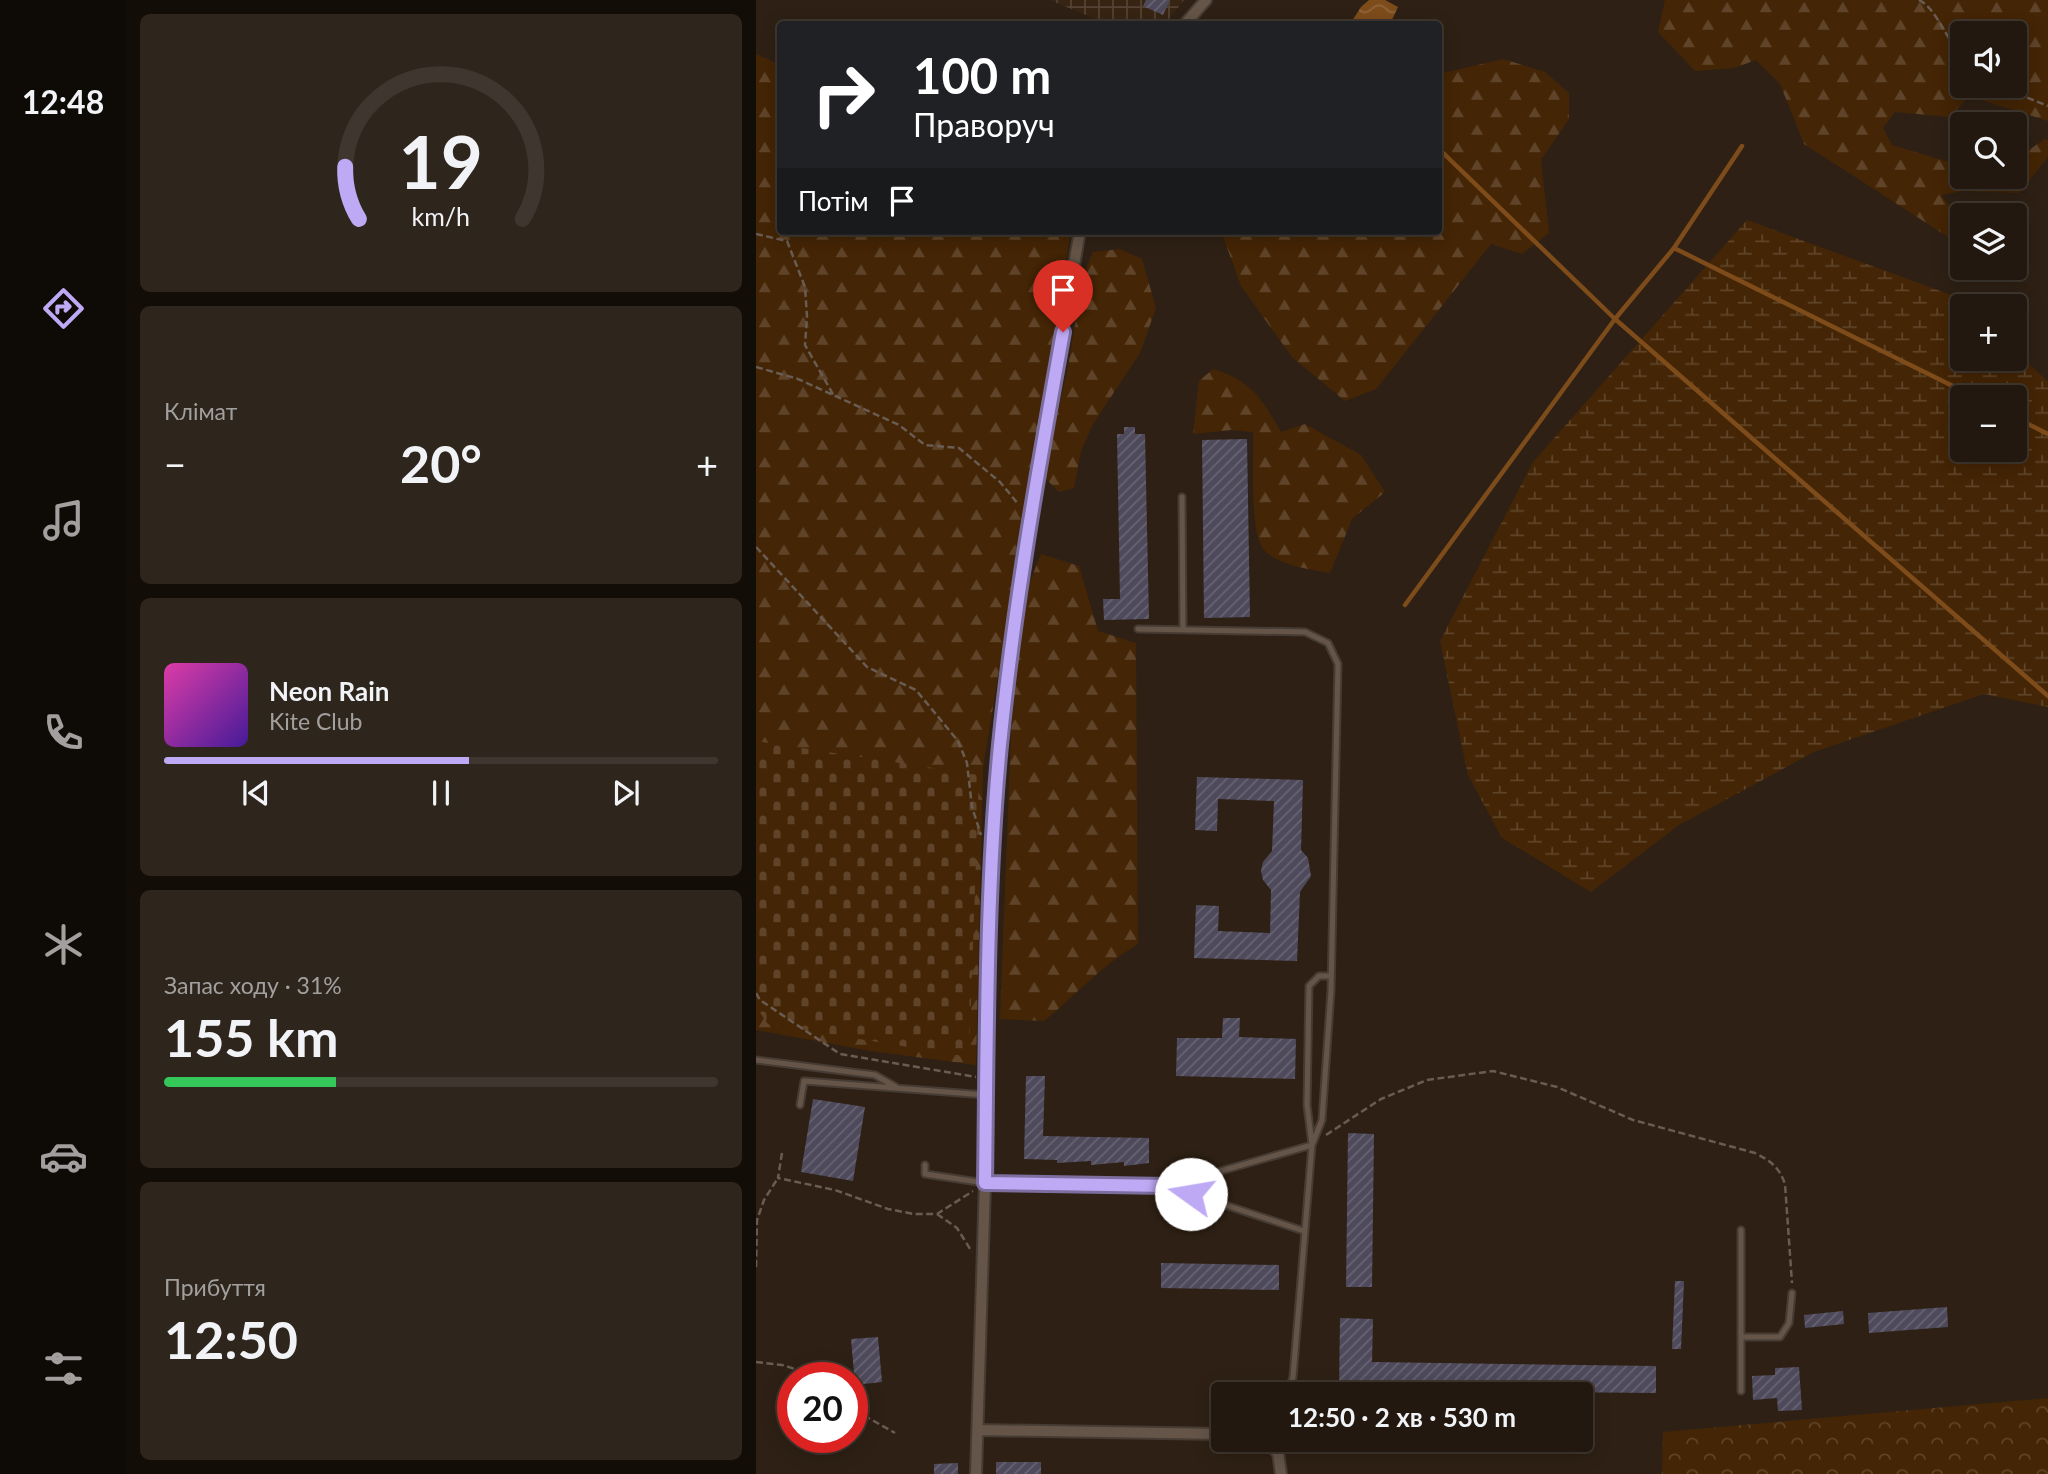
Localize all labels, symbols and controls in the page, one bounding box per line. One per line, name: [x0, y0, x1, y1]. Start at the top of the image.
map controls: [1950, 21, 2027, 462]
button: sound: [1950, 21, 2027, 98]
text: 100 m: [913, 46, 1051, 104]
icon: right: [798, 49, 889, 140]
text: 12:48: [22, 82, 104, 121]
text: Праворуч: [913, 105, 1055, 144]
button: search: [1950, 112, 2027, 189]
text: 19: [399, 117, 483, 205]
icon: arrive: [883, 182, 921, 220]
text: Потім: [798, 185, 869, 217]
text: km/h: [412, 201, 470, 231]
button: layers: [1950, 203, 2027, 280]
pin: [1033, 260, 1093, 332]
icon: arrive: [1044, 271, 1082, 309]
icon: directions: [39, 284, 88, 333]
button: +: [1950, 294, 2027, 371]
button: −: [1950, 385, 2027, 462]
text: Клімат: [164, 397, 237, 425]
text: 20°: [400, 432, 482, 494]
text: −: [164, 441, 186, 487]
text: +: [696, 441, 718, 487]
icon: music: [39, 496, 88, 545]
text: Neon Rain: [269, 675, 389, 707]
text: Kite Club: [269, 707, 362, 735]
icon: phone: [39, 708, 88, 757]
icon: previous: [237, 774, 275, 812]
icon: pause: [422, 774, 460, 812]
icon: next: [607, 774, 645, 812]
icon: climate: [39, 920, 88, 969]
text: Запас ходу · 31%: [164, 971, 342, 999]
text: 155 km: [164, 1006, 338, 1068]
icon: car: [39, 1132, 88, 1181]
position arrow: [1154, 1157, 1228, 1231]
text: Прибуття: [164, 1273, 266, 1301]
text: 12:50: [164, 1308, 298, 1370]
icon: filters: [39, 1344, 88, 1393]
speed limit sign: 20: [777, 1362, 868, 1453]
text: 12:50 · 2 хв · 530 m: [1288, 1401, 1516, 1433]

